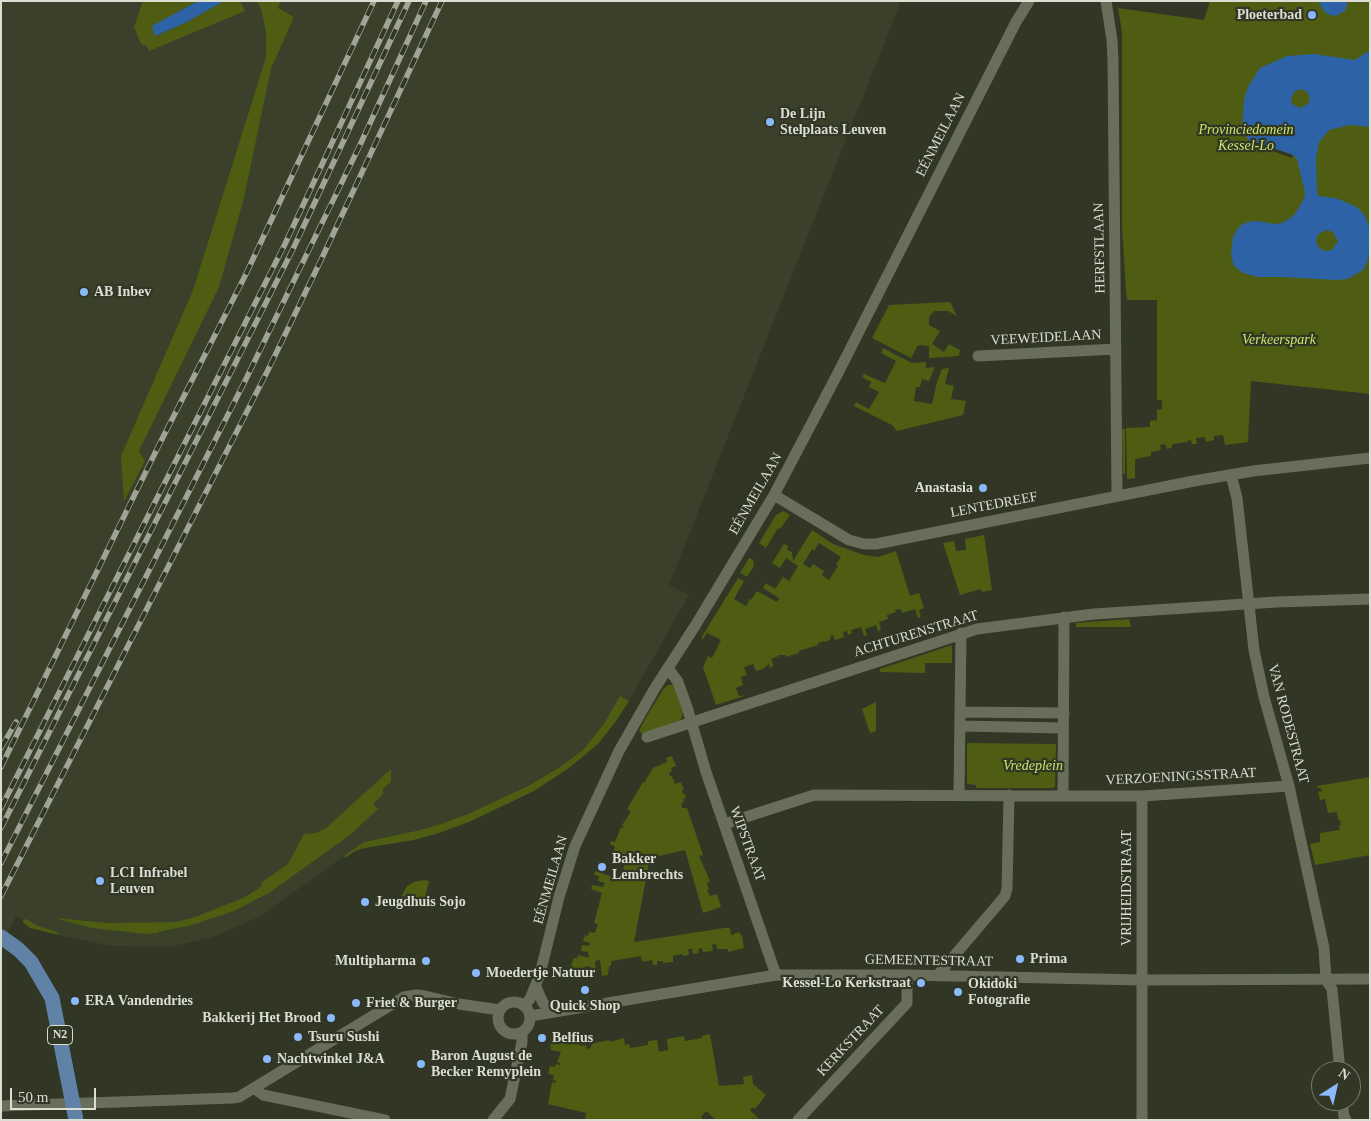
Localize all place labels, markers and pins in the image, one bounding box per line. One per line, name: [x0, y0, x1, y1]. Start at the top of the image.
place label: Ploeterbad: [1237, 7, 1302, 23]
marker: Ploeterbad: [1306, 9, 1318, 21]
place label: De Lijn Stelplaats Leuven: [780, 106, 886, 138]
marker: De Lijn Stelplaats Leuven: [764, 116, 776, 128]
place label: AB Inbev: [94, 284, 151, 300]
marker: AB Inbev: [78, 286, 90, 298]
place label: Anastasia: [915, 480, 973, 496]
marker: Anastasia: [977, 482, 989, 494]
place label: Bakker Lembrechts: [612, 851, 683, 884]
marker: Bakker Lembrechts: [596, 861, 608, 873]
place label: LCI Infrabel Leuven: [110, 865, 187, 898]
marker: LCI Infrabel Leuven: [94, 875, 106, 887]
place label: Jeugdhuis Sojo: [375, 894, 466, 910]
marker: Jeugdhuis Sojo: [359, 896, 371, 908]
place label: Prima: [1030, 951, 1067, 967]
place label: Multipharma: [335, 953, 416, 969]
marker: Prima: [1014, 953, 1026, 965]
marker: Multipharma: [420, 955, 432, 967]
place label: Moedertje Natuur: [486, 965, 595, 981]
marker: Moedertje Natuur: [470, 967, 482, 979]
place label: Kessel-Lo Kerkstraat: [782, 975, 911, 991]
place label: Okidoki Fotografie: [968, 976, 1030, 1009]
marker: Kessel-Lo Kerkstraat: [915, 977, 927, 989]
marker: Quick Shop: [579, 984, 591, 996]
marker: Okidoki Fotografie: [952, 986, 964, 998]
place label: ERA Vandendries: [85, 993, 193, 1009]
marker: ERA Vandendries: [69, 995, 81, 1007]
place label: Friet & Burger: [366, 995, 457, 1011]
marker: Friet & Burger: [350, 997, 362, 1009]
place label: Quick Shop: [550, 998, 620, 1014]
place label: Bakkerij Het Brood: [202, 1010, 321, 1026]
marker: Bakkerij Het Brood: [325, 1012, 337, 1024]
place label: Tsuru Sushi: [308, 1029, 379, 1045]
place label: Belfius: [552, 1030, 593, 1046]
marker: Tsuru Sushi: [292, 1031, 304, 1043]
marker: Belfius: [536, 1032, 548, 1044]
place label: Baron August de Becker Remyplein: [431, 1048, 541, 1080]
place label: Nachtwinkel J&A: [277, 1051, 385, 1067]
marker: Nachtwinkel J&A: [261, 1053, 273, 1065]
marker: Baron August de Becker Remyplein: [415, 1058, 427, 1070]

